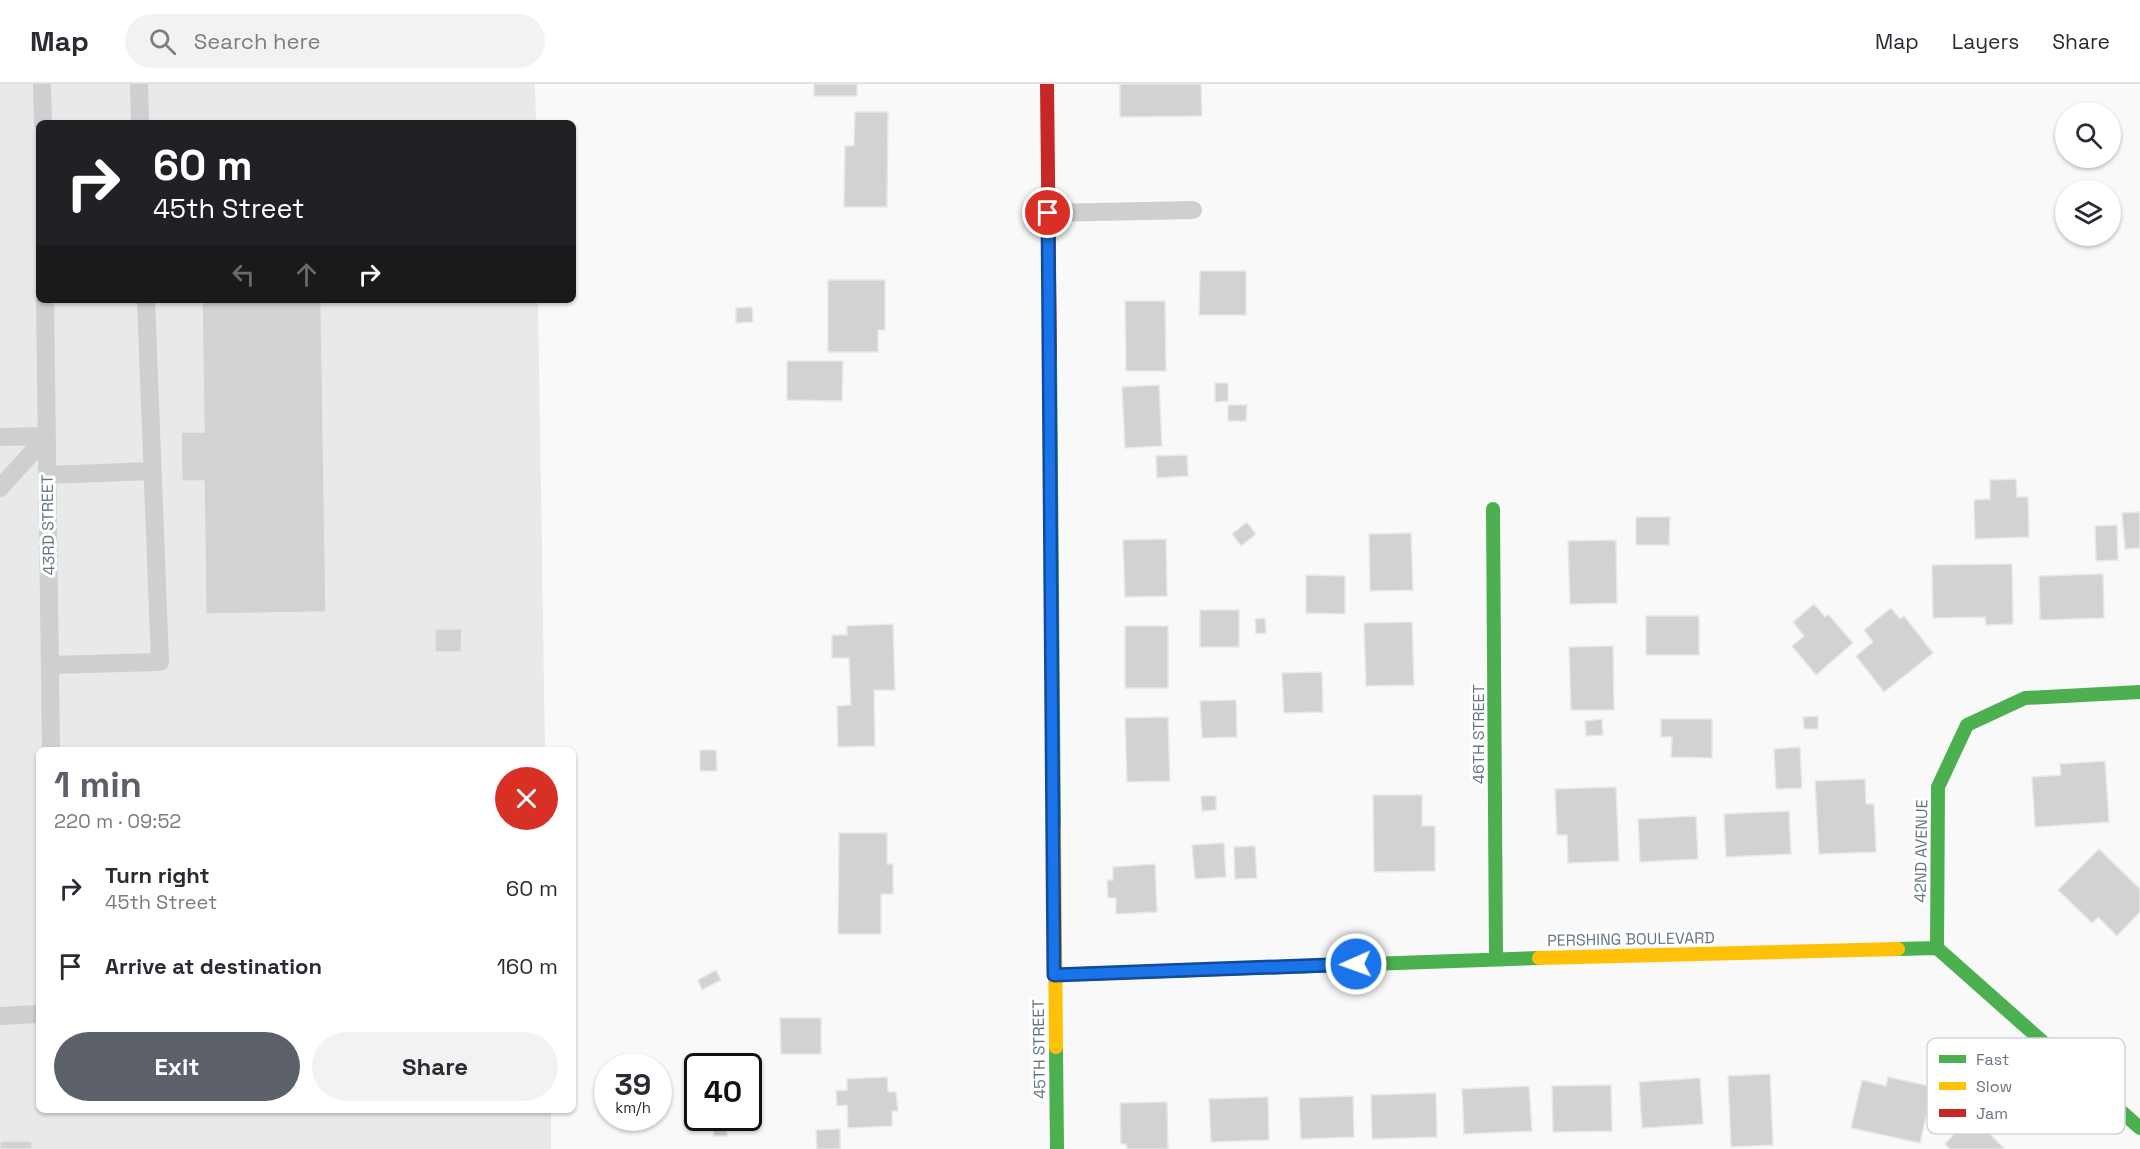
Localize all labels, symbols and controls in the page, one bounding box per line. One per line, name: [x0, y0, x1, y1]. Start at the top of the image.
search box: [125, 14, 545, 68]
text: Map: [30, 23, 89, 59]
icon: search: [146, 25, 179, 58]
text: Search here: [194, 27, 321, 55]
text: Map: [1875, 28, 1919, 55]
text: Layers: [1952, 28, 2019, 55]
text: Share: [2052, 28, 2110, 55]
map controls: [2055, 102, 2121, 246]
button: search: [2055, 102, 2121, 168]
text: 60 m: [153, 139, 253, 192]
icon: right: [54, 144, 132, 222]
button: layers: [2055, 180, 2121, 246]
pin: [1022, 187, 1073, 238]
text: 45th Street: [153, 191, 304, 226]
icon: arrive: [1031, 196, 1064, 229]
icon: left: [227, 258, 260, 291]
icon: ahead: [290, 258, 323, 291]
icon: right: [353, 258, 386, 291]
street label: 43RD STREET: [37, 474, 59, 576]
street label: 46TH STREET: [1468, 684, 1489, 784]
text: 1 min: [54, 762, 142, 808]
button: close: [495, 767, 558, 830]
street label: 42ND AVENUE: [1910, 799, 1932, 903]
text: 220 m · 09:52: [54, 808, 181, 834]
text: Turn right: [105, 861, 210, 889]
icon: right: [54, 872, 87, 905]
text: 60 m: [506, 874, 558, 902]
text: 45th Street: [105, 889, 217, 915]
street label: PERSHING BOULEVARD: [1547, 927, 1715, 951]
position arrow: [1324, 932, 1388, 996]
icon: arrive: [54, 950, 87, 983]
text: Arrive at destination: [105, 952, 322, 980]
text: 160 m: [497, 952, 558, 980]
street label: 45TH STREET: [1028, 999, 1050, 1099]
button: Exit: [54, 1032, 300, 1101]
button: Share: [312, 1032, 558, 1101]
legend: [1927, 1038, 2125, 1134]
text: Fast: [1976, 1049, 2009, 1070]
speed limit sign: 40: [684, 1053, 762, 1131]
text: 39: [615, 1065, 651, 1104]
text: Slow: [1976, 1076, 2012, 1097]
text: km/h: [615, 1098, 651, 1117]
text: Jam: [1976, 1103, 2008, 1124]

